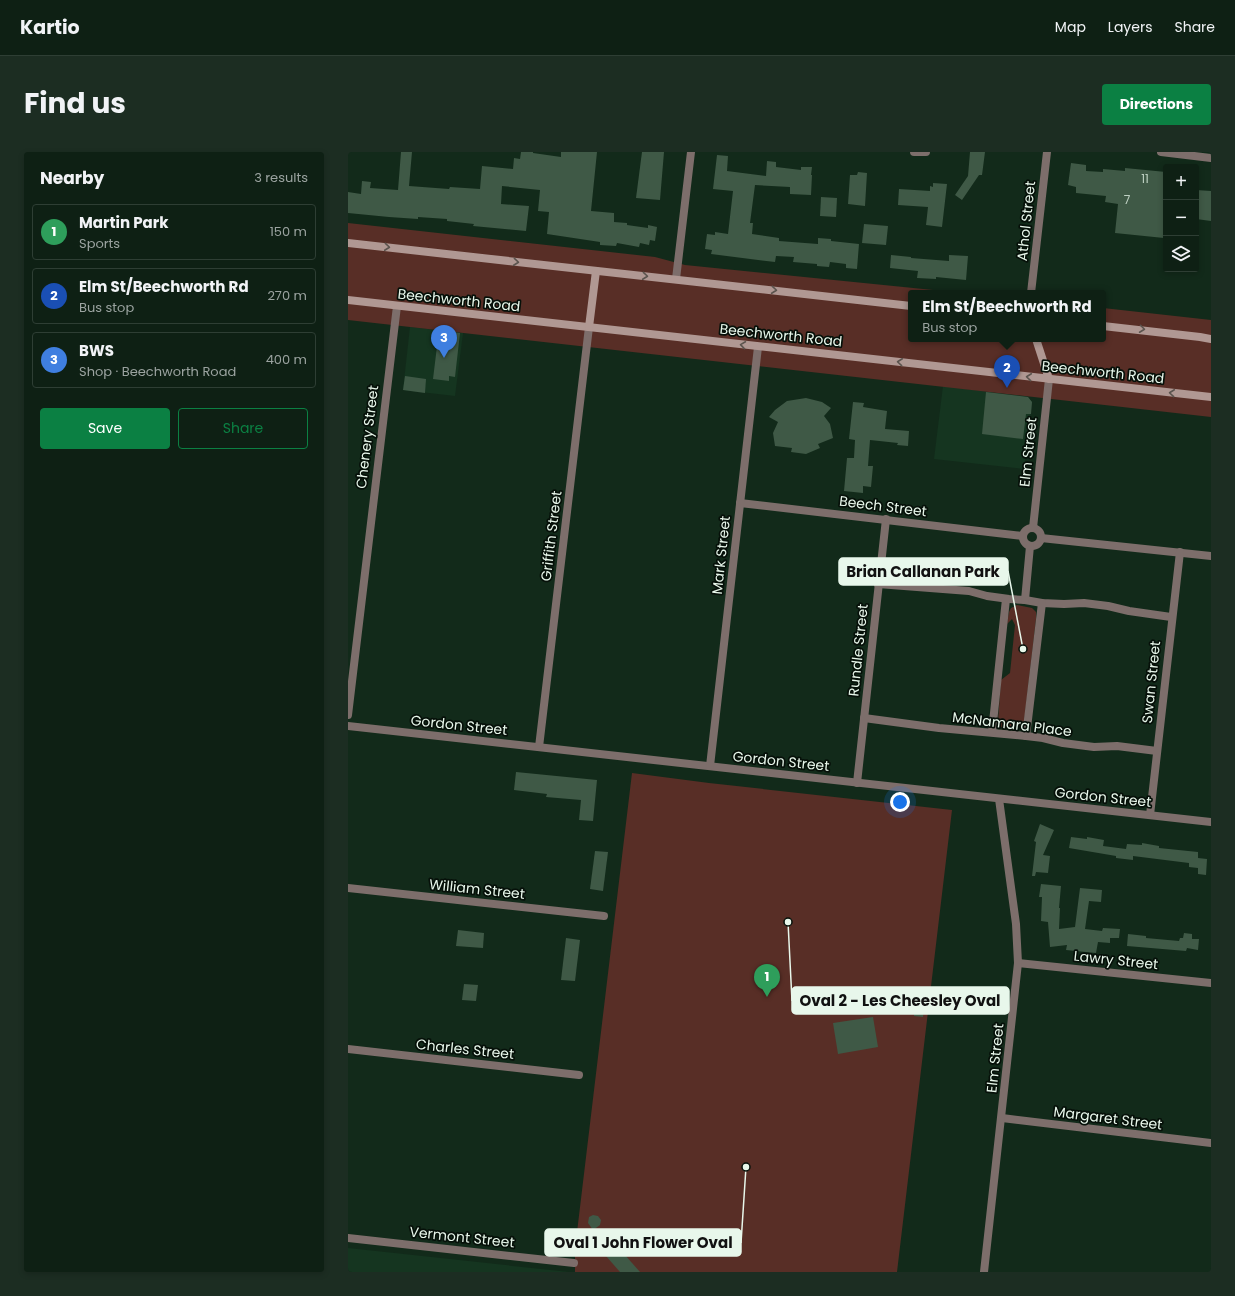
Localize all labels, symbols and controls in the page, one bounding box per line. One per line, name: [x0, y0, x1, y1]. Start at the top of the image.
text: Kartio: [20, 14, 80, 41]
text: Map: [1055, 17, 1086, 37]
text: Layers: [1108, 17, 1152, 37]
text: Share: [1174, 17, 1215, 37]
text: Find us: [24, 84, 126, 123]
button: Directions: [1102, 84, 1211, 125]
map controls: [1163, 164, 1199, 272]
button: +: [1163, 164, 1199, 200]
text: Nearby: [40, 166, 104, 190]
text: 3 results: [254, 168, 308, 187]
house number: 11: [1141, 170, 1149, 187]
street label: Athol Street: [1012, 180, 1040, 262]
house number: 7: [1124, 191, 1131, 208]
button: −: [1163, 200, 1199, 236]
text: Martin Park: [79, 212, 168, 233]
text: 1: [52, 222, 56, 241]
text: 150 m: [270, 222, 307, 241]
text: Sports: [79, 234, 120, 253]
button: layers: [1163, 236, 1199, 272]
one-way arrow: [384, 243, 390, 252]
one-way arrow: [513, 257, 519, 266]
one-way arrow: [642, 271, 648, 280]
text: Elm St/Beechworth Rd: [79, 276, 249, 297]
street label: Beechworth Road: [397, 284, 521, 316]
text: 2: [50, 286, 58, 305]
text: 270 m: [267, 286, 307, 305]
one-way arrow: [771, 286, 777, 295]
popup: [908, 290, 1106, 342]
text: Elm St/Beechworth Rd: [922, 296, 1092, 317]
text: Bus stop: [79, 298, 134, 317]
text: Bus stop: [922, 318, 977, 337]
street label: Beechworth Road: [719, 319, 843, 351]
pin: 3: [431, 325, 457, 358]
one-way arrow: [1139, 325, 1145, 334]
text: BWS: [79, 340, 114, 361]
one-way arrow: [740, 341, 746, 350]
text: 3: [50, 350, 58, 369]
text: 400 m: [266, 350, 307, 369]
pin: 2: [994, 355, 1020, 388]
street label: Beechworth Road: [1041, 356, 1165, 388]
one-way arrow: [897, 357, 903, 366]
text: Shop · Beechworth Road: [79, 362, 236, 381]
one-way arrow: [1026, 372, 1032, 381]
street label: Chenery Street: [351, 384, 383, 490]
one-way arrow: [1169, 388, 1175, 397]
button: Save: [40, 408, 170, 449]
button: Share: [178, 408, 308, 449]
street label: Elm Street: [1014, 416, 1042, 488]
street label: Griffith Street: [536, 490, 566, 582]
street label: Beech Street: [838, 491, 928, 521]
street label: Mark Street: [707, 515, 735, 595]
callout: Brian Callanan Park: [839, 558, 1008, 585]
text: Brian Callanan Park: [846, 561, 1001, 582]
street label: Rundle Street: [843, 603, 873, 697]
street label: Swan Street: [1137, 640, 1165, 724]
street label: McNamara Place: [951, 707, 1073, 741]
street label: Gordon Street: [410, 710, 508, 740]
street label: Gordon Street: [732, 746, 830, 776]
street label: Gordon Street: [1054, 782, 1152, 812]
your location: [890, 792, 910, 812]
street label: William Street: [428, 874, 526, 904]
street label: Lawry Street: [1073, 946, 1159, 974]
pin: 1: [754, 964, 780, 997]
callout: Oval 2 - Les Cheesley Oval: [792, 987, 1009, 1014]
text: Oval 2 - Les Cheesley Oval: [799, 990, 1001, 1011]
street label: Elm Street: [981, 1022, 1009, 1094]
street label: Charles Street: [415, 1034, 515, 1064]
street label: Margaret Street: [1052, 1101, 1164, 1135]
street label: Vermont Street: [408, 1222, 516, 1252]
callout: Oval 1 John Flower Oval: [545, 1229, 741, 1256]
text: Oval 1 John Flower Oval: [553, 1232, 733, 1253]

